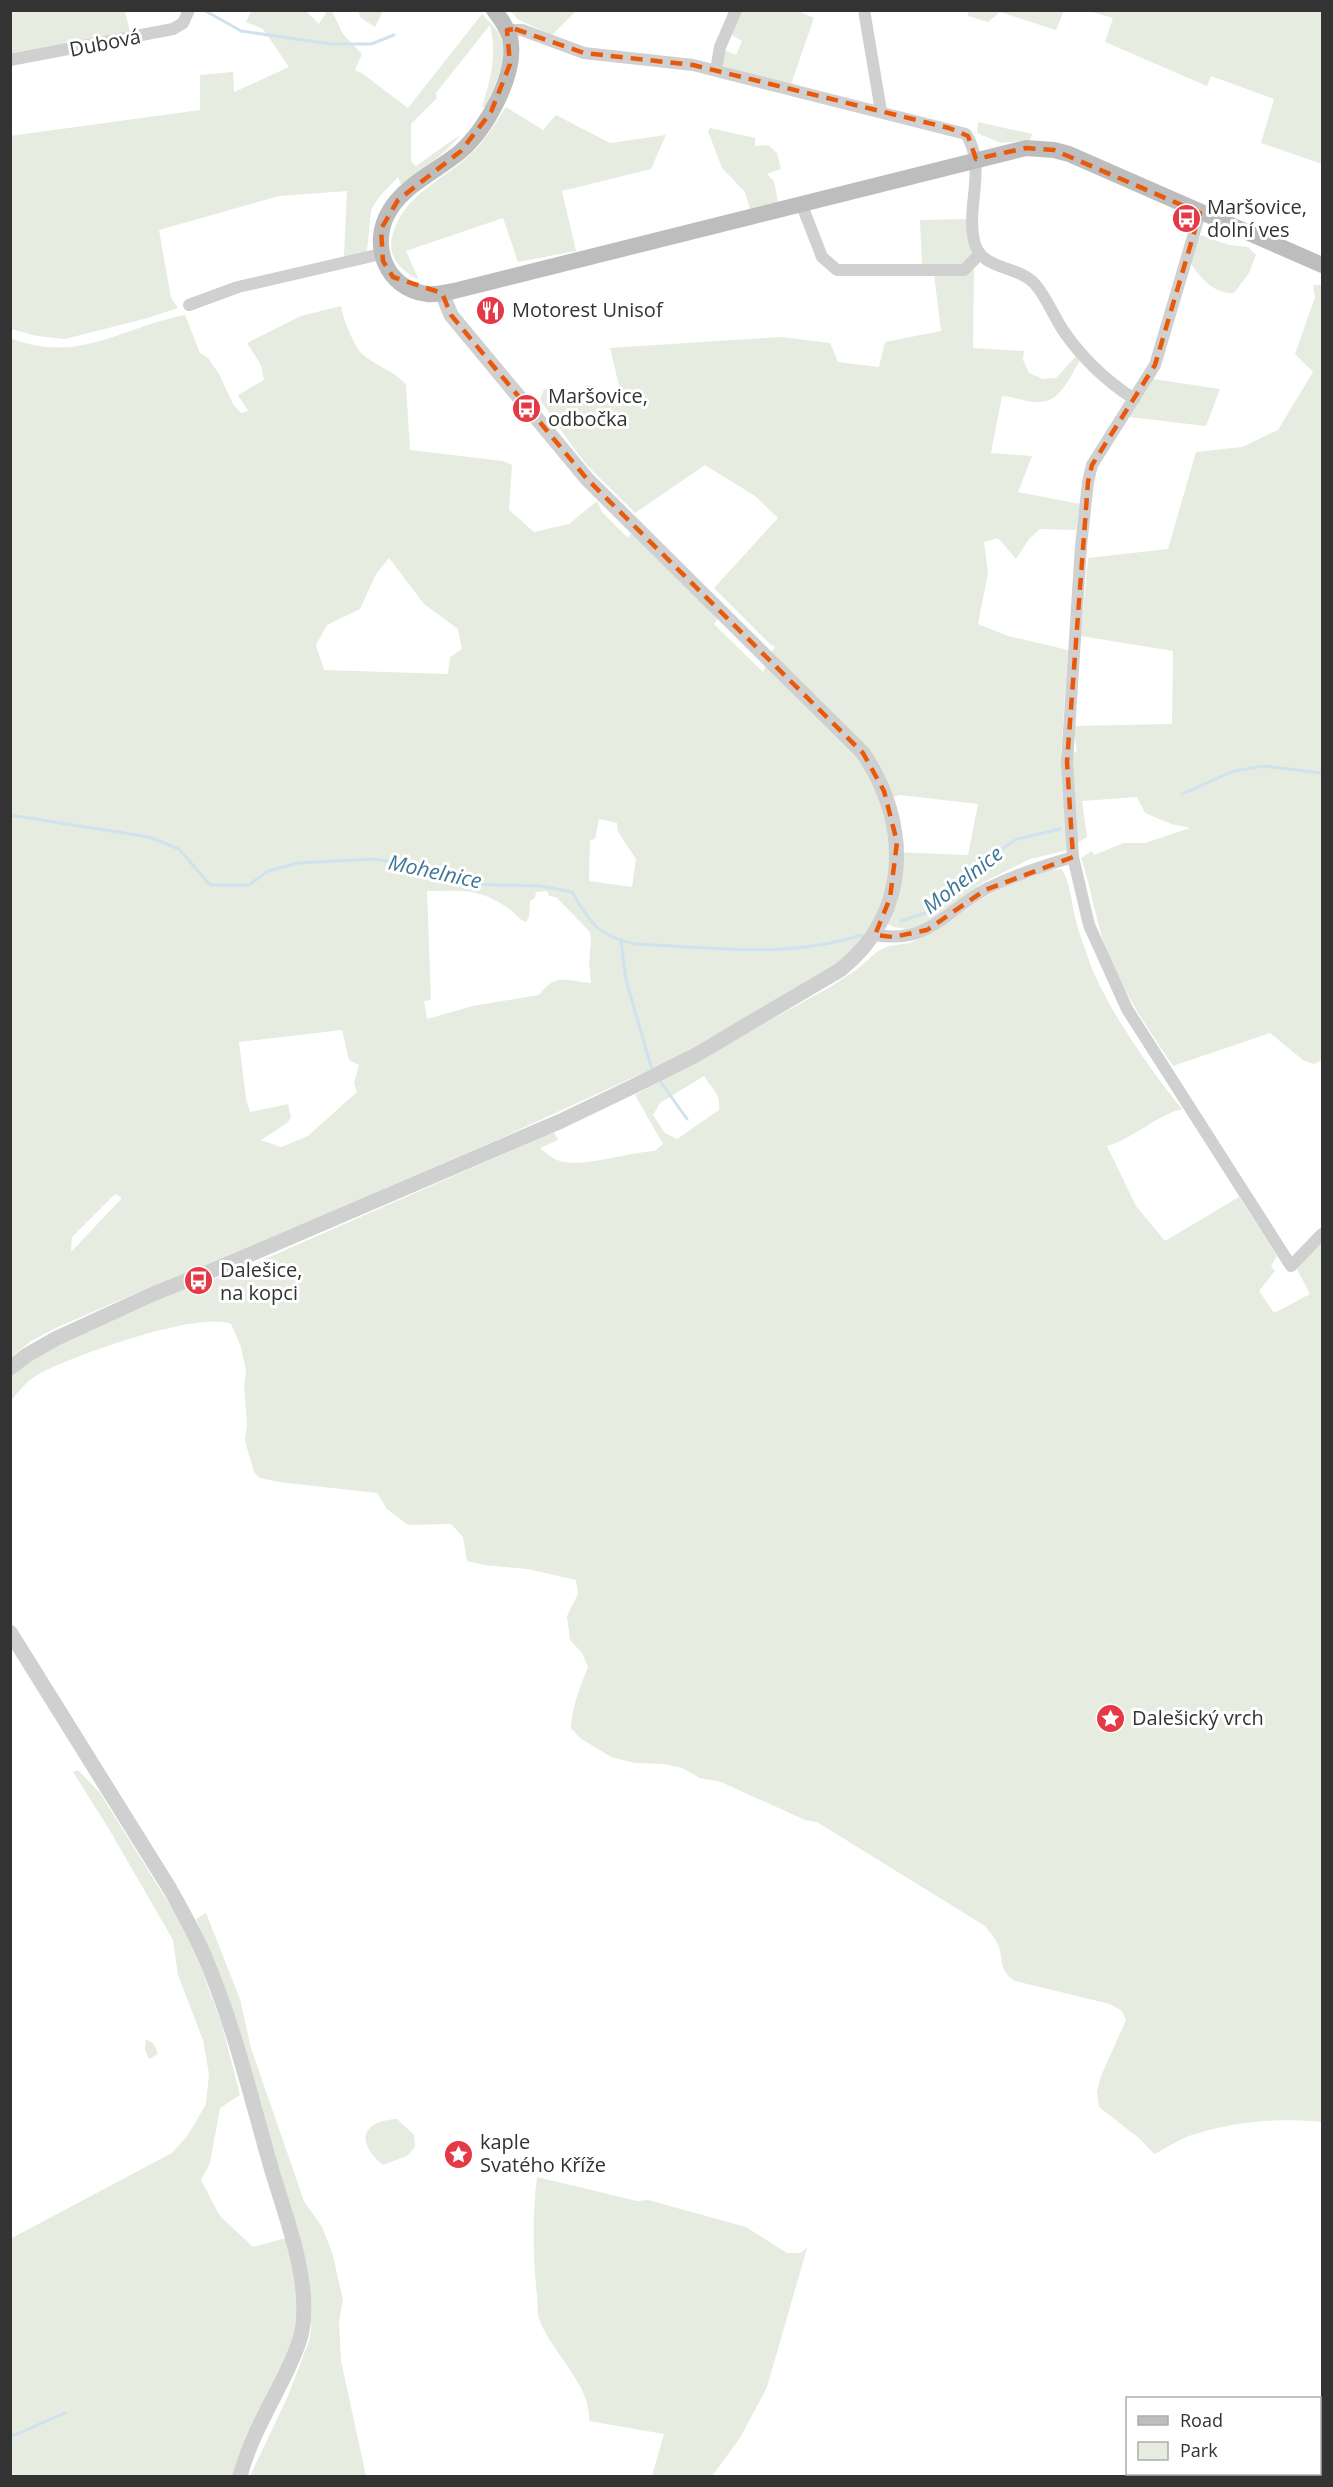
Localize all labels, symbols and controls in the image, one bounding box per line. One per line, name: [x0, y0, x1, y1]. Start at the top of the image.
street label: Dubová: [67, 22, 143, 63]
place label: Maršovice, dolní ves: [1207, 193, 1307, 243]
bus stop icon: Maršovice, dolní ves: [1170, 202, 1202, 234]
restaurant icon: Motorest Unisof: [475, 294, 507, 326]
place label: Motorest Unisof: [512, 296, 664, 323]
place label: Maršovice, odbočka: [548, 382, 648, 432]
bus stop icon: Maršovice, odbočka: [511, 392, 543, 424]
water label: Mohelnice: [916, 839, 1008, 919]
water label: Mohelnice: [386, 847, 484, 895]
place label: Dalešice, na kopci: [220, 1256, 302, 1306]
bus stop icon: Dalešice, na kopci: [183, 1265, 215, 1297]
place icon: Dalešický vrch: [1095, 1702, 1127, 1734]
place label: Dalešický vrch: [1132, 1704, 1264, 1731]
place label: kaple Svatého Kříže: [480, 2128, 606, 2178]
place icon: kaple Svatého Kříže: [443, 2138, 475, 2170]
legend: [1126, 2397, 1321, 2475]
text: Road: [1180, 2408, 1223, 2432]
text: Park: [1180, 2438, 1218, 2462]

